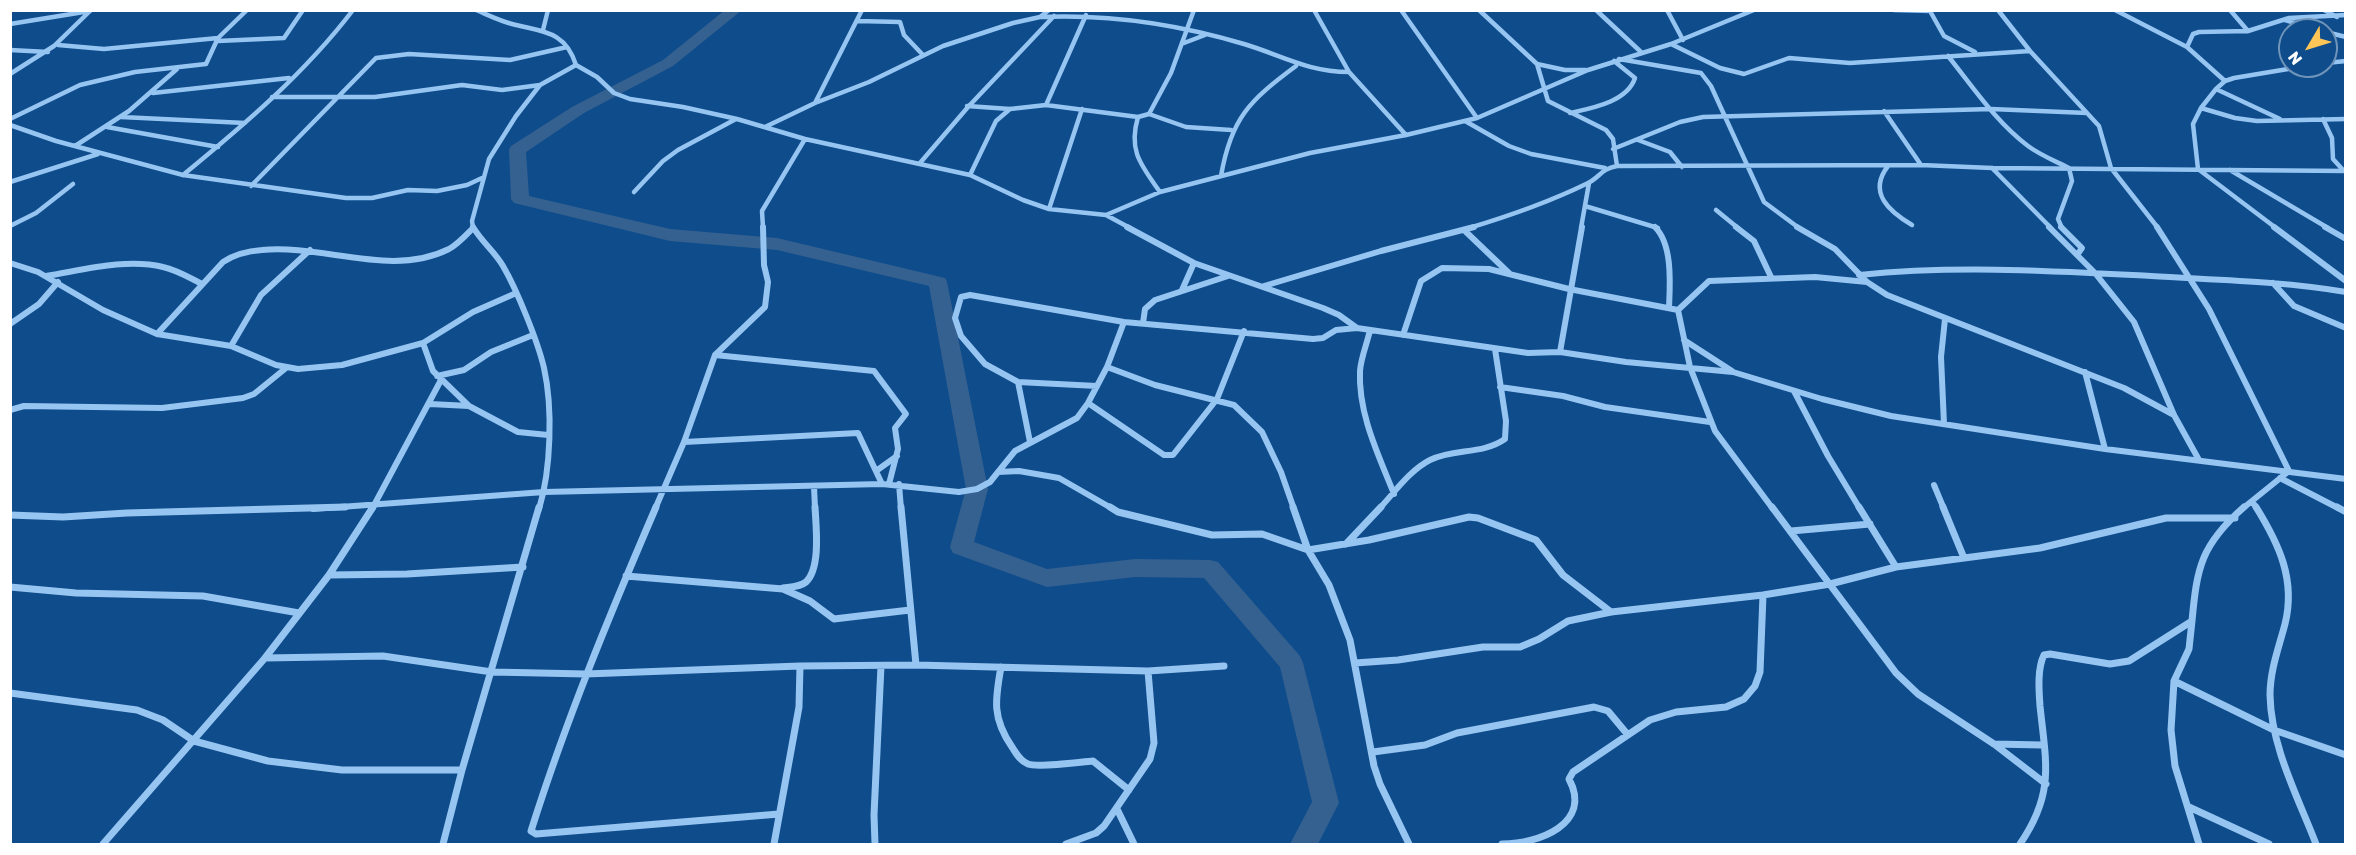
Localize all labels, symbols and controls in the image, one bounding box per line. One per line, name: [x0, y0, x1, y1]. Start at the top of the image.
north arrow: [2278, 18, 2338, 78]
text: N: [2284, 48, 2306, 69]

